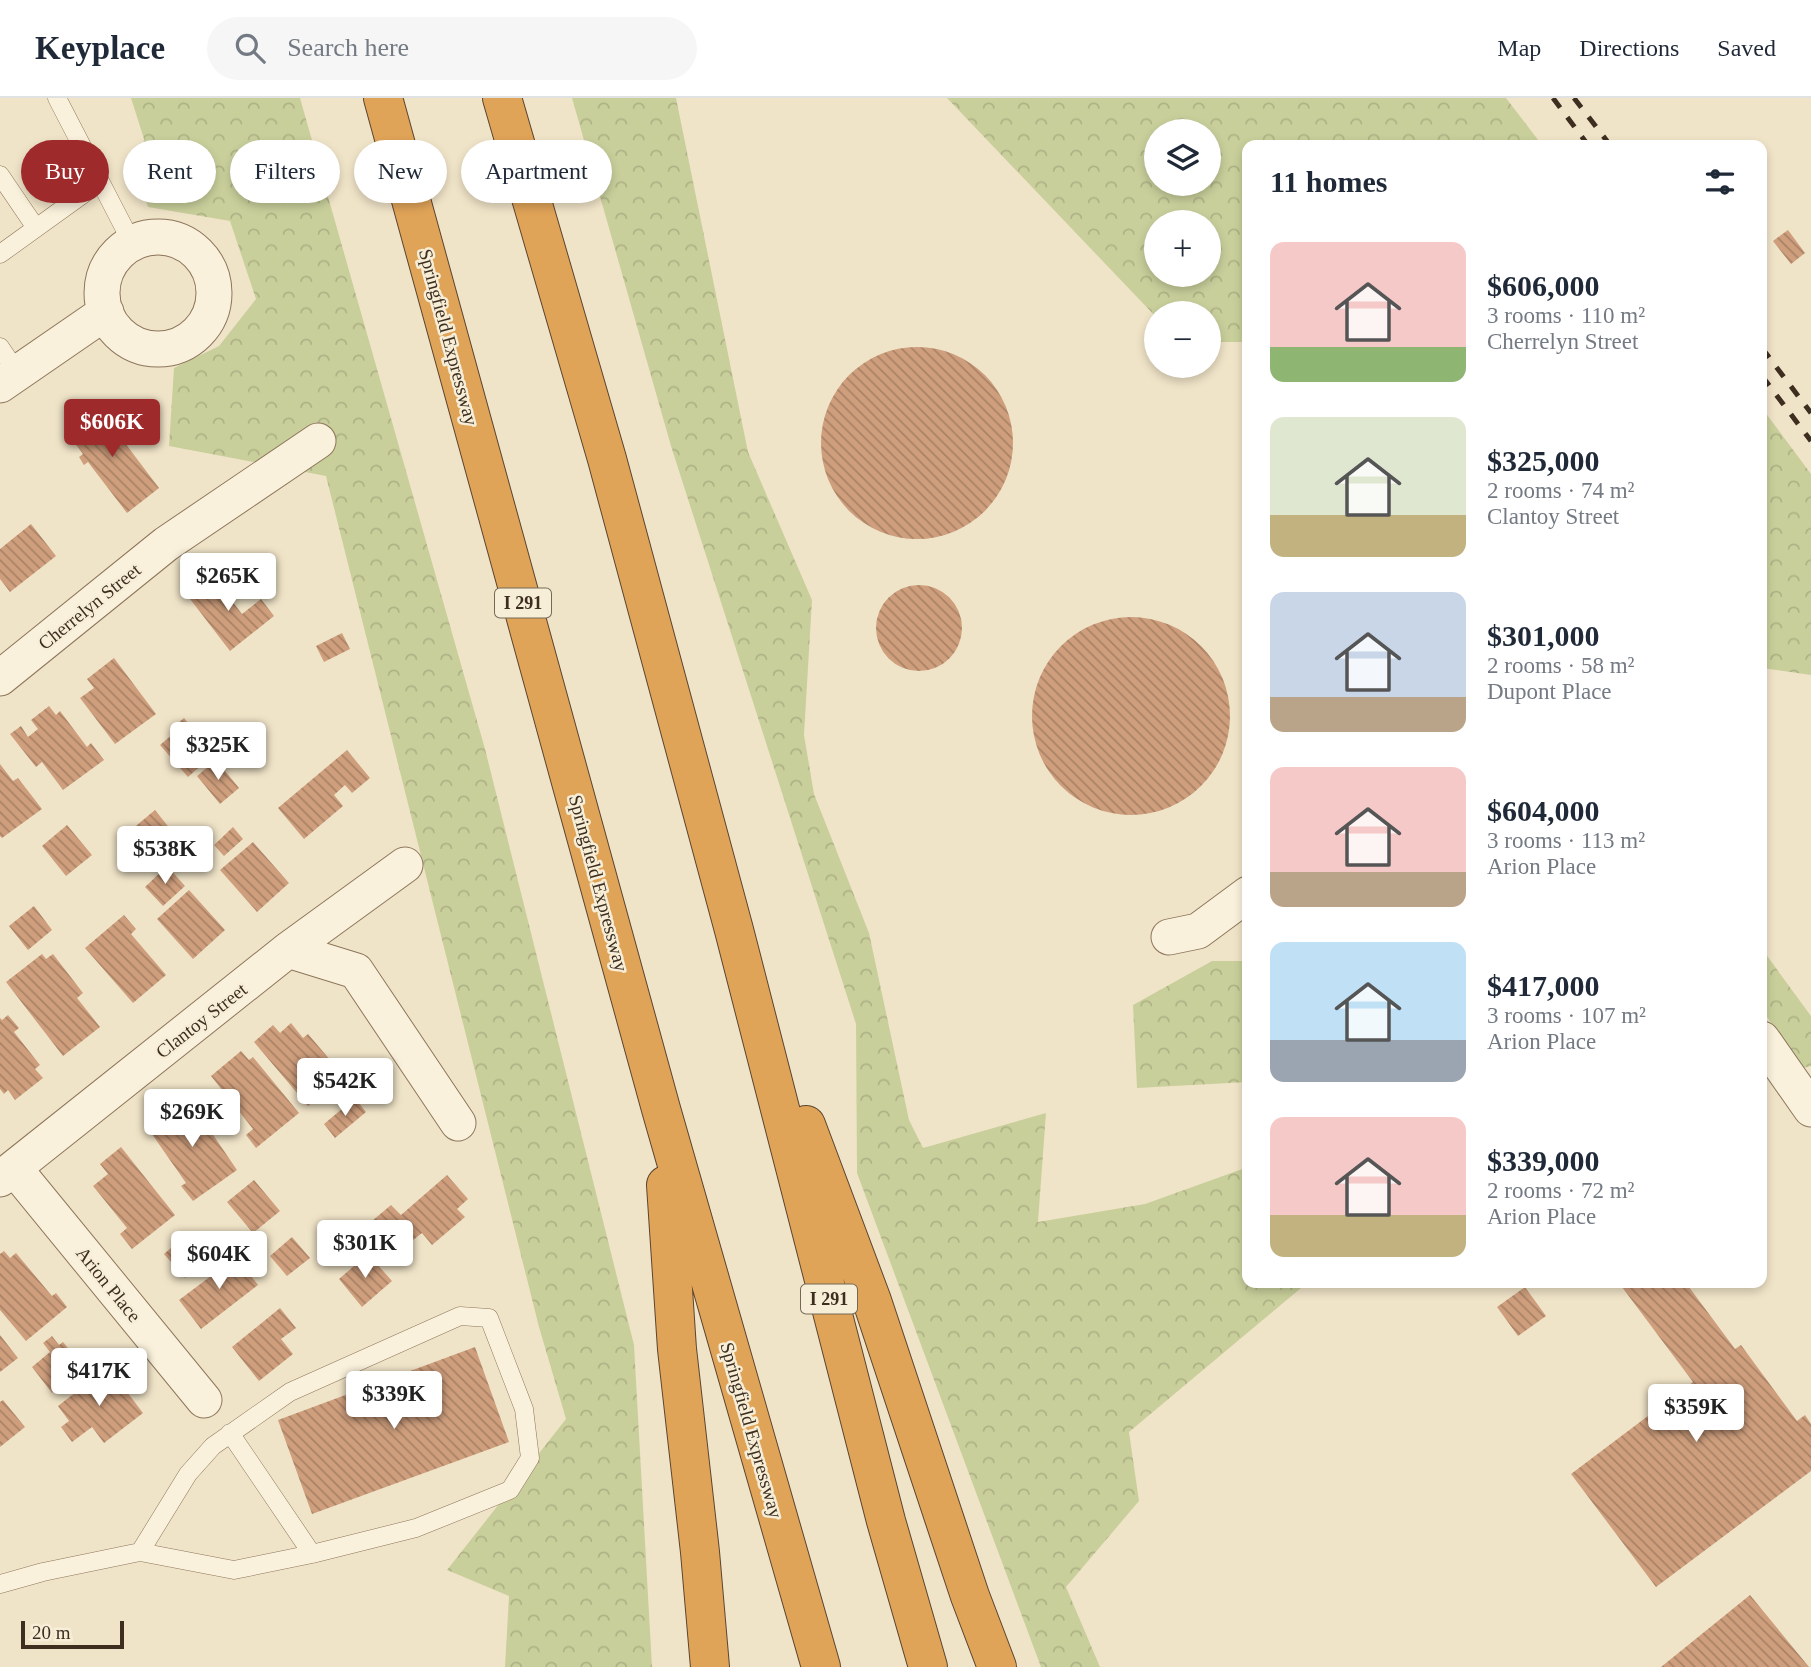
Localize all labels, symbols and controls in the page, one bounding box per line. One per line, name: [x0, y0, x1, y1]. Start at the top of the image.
search box: [207, 17, 697, 80]
icon: search: [231, 29, 269, 67]
text: Keyplace: [35, 30, 165, 66]
text: Search here: [287, 33, 409, 62]
text: Map: [1497, 35, 1541, 61]
text: Directions: [1579, 35, 1679, 61]
text: Saved: [1717, 35, 1776, 61]
map controls: [1144, 119, 1221, 378]
button: layers: [1144, 119, 1221, 196]
chip: Buy: [21, 140, 109, 203]
chip: Rent: [123, 140, 216, 203]
chip: Filters: [230, 140, 340, 203]
chip: New: [354, 140, 447, 203]
chip: Apartment: [461, 140, 612, 203]
icon: filters: [1701, 163, 1739, 201]
text: 11 homes: [1270, 165, 1388, 198]
button: +: [1144, 210, 1221, 287]
street label: Springfield Expressway: [415, 246, 482, 428]
text: $606,000: [1487, 269, 1600, 302]
icon: home: [1326, 270, 1410, 354]
button: −: [1144, 301, 1221, 378]
text: 3 rooms · 110 m²: [1487, 303, 1645, 328]
text: Cherrelyn Street: [1487, 329, 1638, 354]
pin: $606K: [63, 400, 161, 459]
text: $606K: [80, 409, 144, 434]
text: $325,000: [1487, 444, 1600, 477]
icon: home: [1326, 445, 1410, 529]
text: 2 rooms · 74 m²: [1487, 478, 1634, 503]
text: Clantoy Street: [1487, 504, 1619, 529]
pin: $265K: [179, 554, 277, 613]
street label: Cherrelyn Street: [34, 558, 145, 654]
text: $265K: [196, 563, 260, 588]
road number: I 291: [495, 588, 551, 618]
text: $301,000: [1487, 619, 1600, 652]
icon: home: [1326, 620, 1410, 704]
text: 2 rooms · 58 m²: [1487, 653, 1634, 678]
text: Dupont Place: [1487, 679, 1612, 704]
pin: $325K: [169, 722, 267, 782]
text: $325K: [186, 732, 250, 757]
street label: Springfield Expressway: [565, 792, 632, 974]
text: $604,000: [1487, 794, 1600, 827]
icon: home: [1326, 795, 1410, 879]
pin: $538K: [116, 826, 214, 886]
text: 3 rooms · 113 m²: [1487, 828, 1645, 853]
text: $538K: [133, 836, 197, 861]
text: Arion Place: [1487, 854, 1596, 879]
text: $417,000: [1487, 969, 1600, 1002]
icon: home: [1326, 970, 1410, 1054]
street label: Clantoy Street: [152, 978, 251, 1062]
text: 3 rooms · 107 m²: [1487, 1003, 1646, 1028]
text: Arion Place: [1487, 1029, 1596, 1054]
pin: $542K: [296, 1058, 394, 1118]
text: $542K: [313, 1068, 377, 1093]
pin: $269K: [143, 1090, 241, 1149]
text: $269K: [160, 1099, 224, 1124]
text: $339,000: [1487, 1144, 1600, 1177]
icon: home: [1326, 1145, 1410, 1229]
text: 2 rooms · 72 m²: [1487, 1178, 1634, 1203]
text: Arion Place: [1487, 1204, 1596, 1229]
pin: $301K: [316, 1220, 414, 1280]
text: $301K: [333, 1230, 397, 1255]
pin: $604K: [170, 1232, 268, 1291]
text: $604K: [187, 1241, 251, 1266]
street label: Arion Place: [72, 1243, 145, 1326]
road number: I 291: [801, 1284, 857, 1314]
street label: Springfield Expressway: [716, 1340, 787, 1521]
pin: $417K: [50, 1348, 148, 1408]
text: $417K: [67, 1358, 131, 1383]
pin: $339K: [345, 1372, 443, 1431]
text: $339K: [362, 1381, 426, 1406]
pin: $359K: [1647, 1384, 1745, 1444]
text: $359K: [1664, 1394, 1728, 1419]
scale bar: [21, 1618, 124, 1650]
text: 20 m: [32, 1622, 71, 1643]

